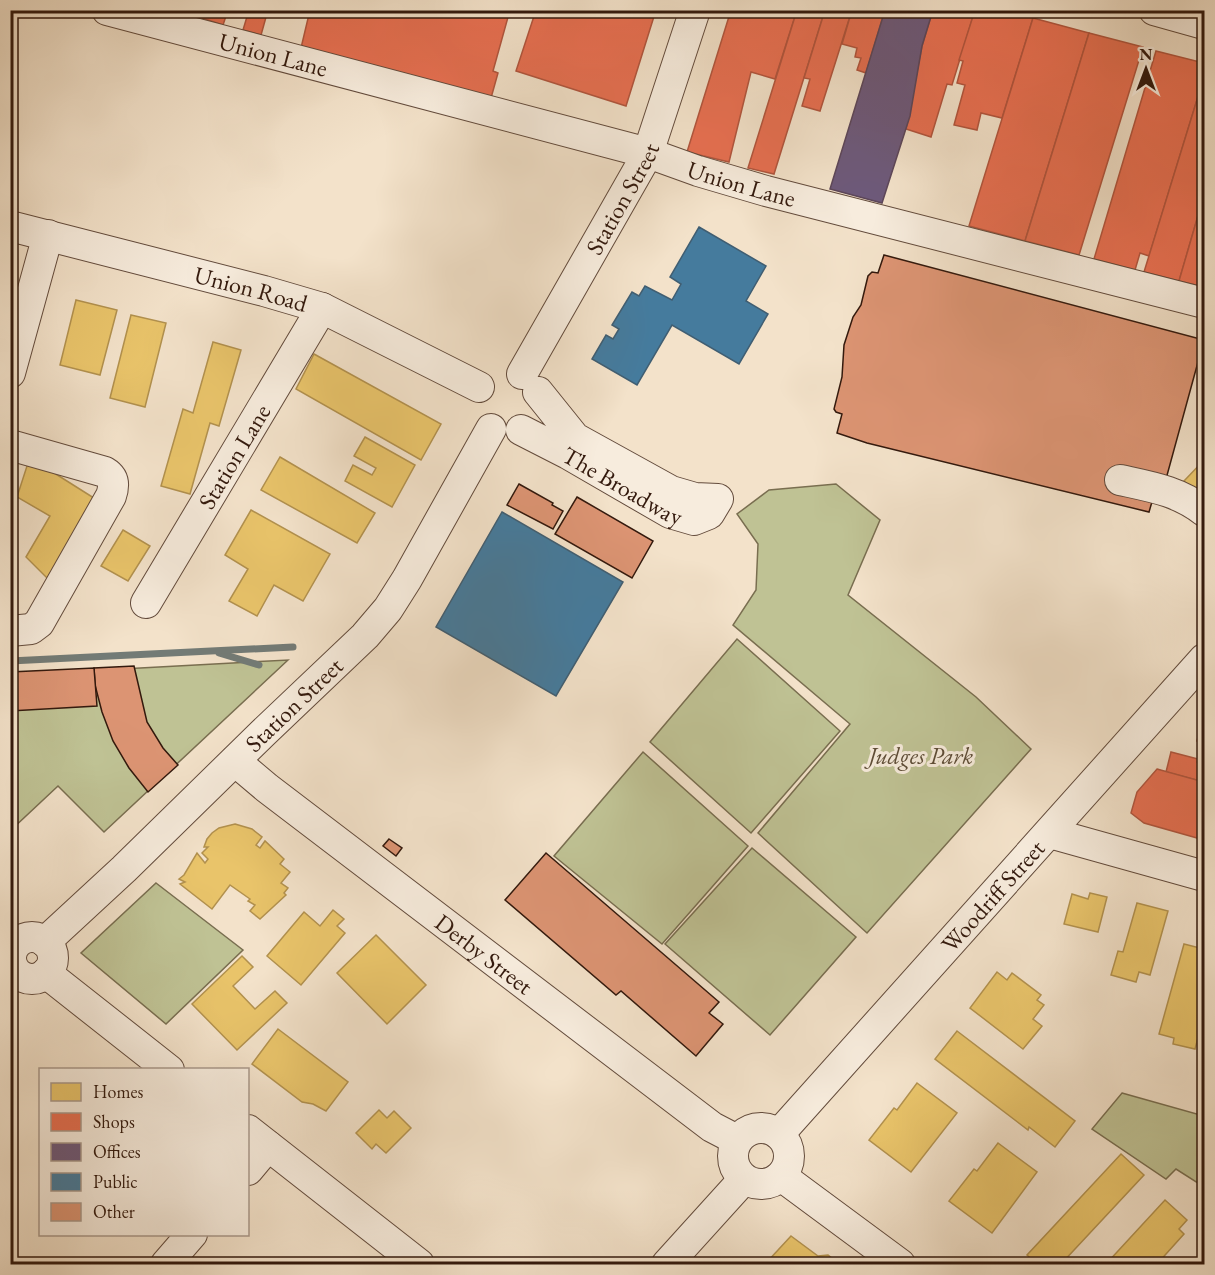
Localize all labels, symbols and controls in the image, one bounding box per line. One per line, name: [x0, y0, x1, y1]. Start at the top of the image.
street label: Union Lane: [215, 25, 331, 83]
north arrow: [1116, 39, 1176, 99]
text: N: [1140, 44, 1153, 65]
street label: Station Street: [578, 139, 666, 260]
street label: Union Lane: [683, 153, 799, 213]
street label: Union Road: [191, 258, 312, 319]
street label: Station Lane: [190, 398, 277, 514]
street label: The Broadway: [557, 439, 687, 531]
street label: Station Street: [238, 650, 349, 758]
park label: Judges Park: [864, 740, 973, 771]
street label: Woodriff Street: [934, 832, 1051, 958]
street label: Derby Street: [429, 906, 540, 1001]
legend: [39, 1068, 249, 1236]
text: Homes: [93, 1080, 144, 1103]
text: Shops: [93, 1110, 135, 1133]
text: Offices: [93, 1140, 141, 1163]
text: Public: [93, 1170, 137, 1193]
text: Other: [93, 1200, 135, 1223]

